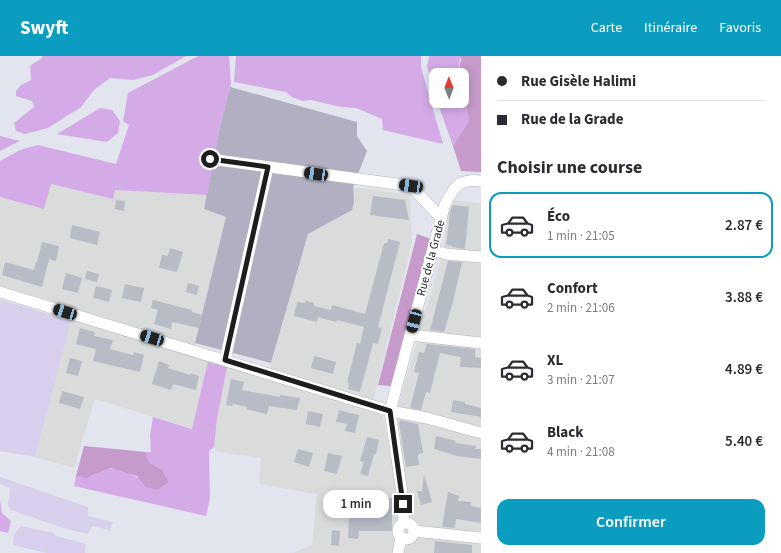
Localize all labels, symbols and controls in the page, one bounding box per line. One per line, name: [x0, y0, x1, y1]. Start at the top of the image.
text: Swyft: [20, 15, 68, 42]
text: Carte: [591, 18, 622, 38]
text: Itinéraire: [644, 18, 697, 38]
text: Favoris: [719, 18, 761, 38]
north arrow: [429, 68, 469, 108]
map controls: [429, 68, 469, 108]
text: Rue Gisèle Halimi: [521, 71, 636, 92]
text: Rue de la Grade: [521, 109, 623, 130]
route start: [201, 150, 219, 168]
text: Choisir une course: [497, 155, 642, 180]
car: [303, 166, 329, 182]
car: [398, 178, 424, 194]
text: Éco: [547, 206, 570, 227]
icon: car: [499, 207, 535, 243]
text: 2.87 €: [725, 215, 763, 236]
street label: Rue de la Grade: [413, 218, 449, 298]
text: 1 min · 21:05: [547, 227, 615, 245]
text: Confort: [547, 278, 598, 299]
icon: car: [499, 279, 535, 315]
text: 3.88 €: [725, 287, 763, 308]
text: 2 min · 21:06: [547, 299, 615, 317]
car: [52, 303, 78, 321]
car: [405, 308, 423, 334]
car: [139, 329, 165, 347]
text: XL: [547, 350, 563, 371]
icon: car: [499, 351, 535, 387]
text: 4.89 €: [725, 359, 763, 380]
text: 3 min · 21:07: [547, 371, 615, 389]
text: Black: [547, 422, 584, 443]
icon: car: [499, 423, 535, 459]
text: 5.40 €: [725, 431, 763, 452]
text: 4 min · 21:08: [547, 443, 615, 461]
callout: 1 min: [323, 490, 389, 518]
text: 1 min: [341, 495, 371, 513]
route end: [394, 495, 412, 513]
button: Confirmer: [497, 499, 765, 545]

